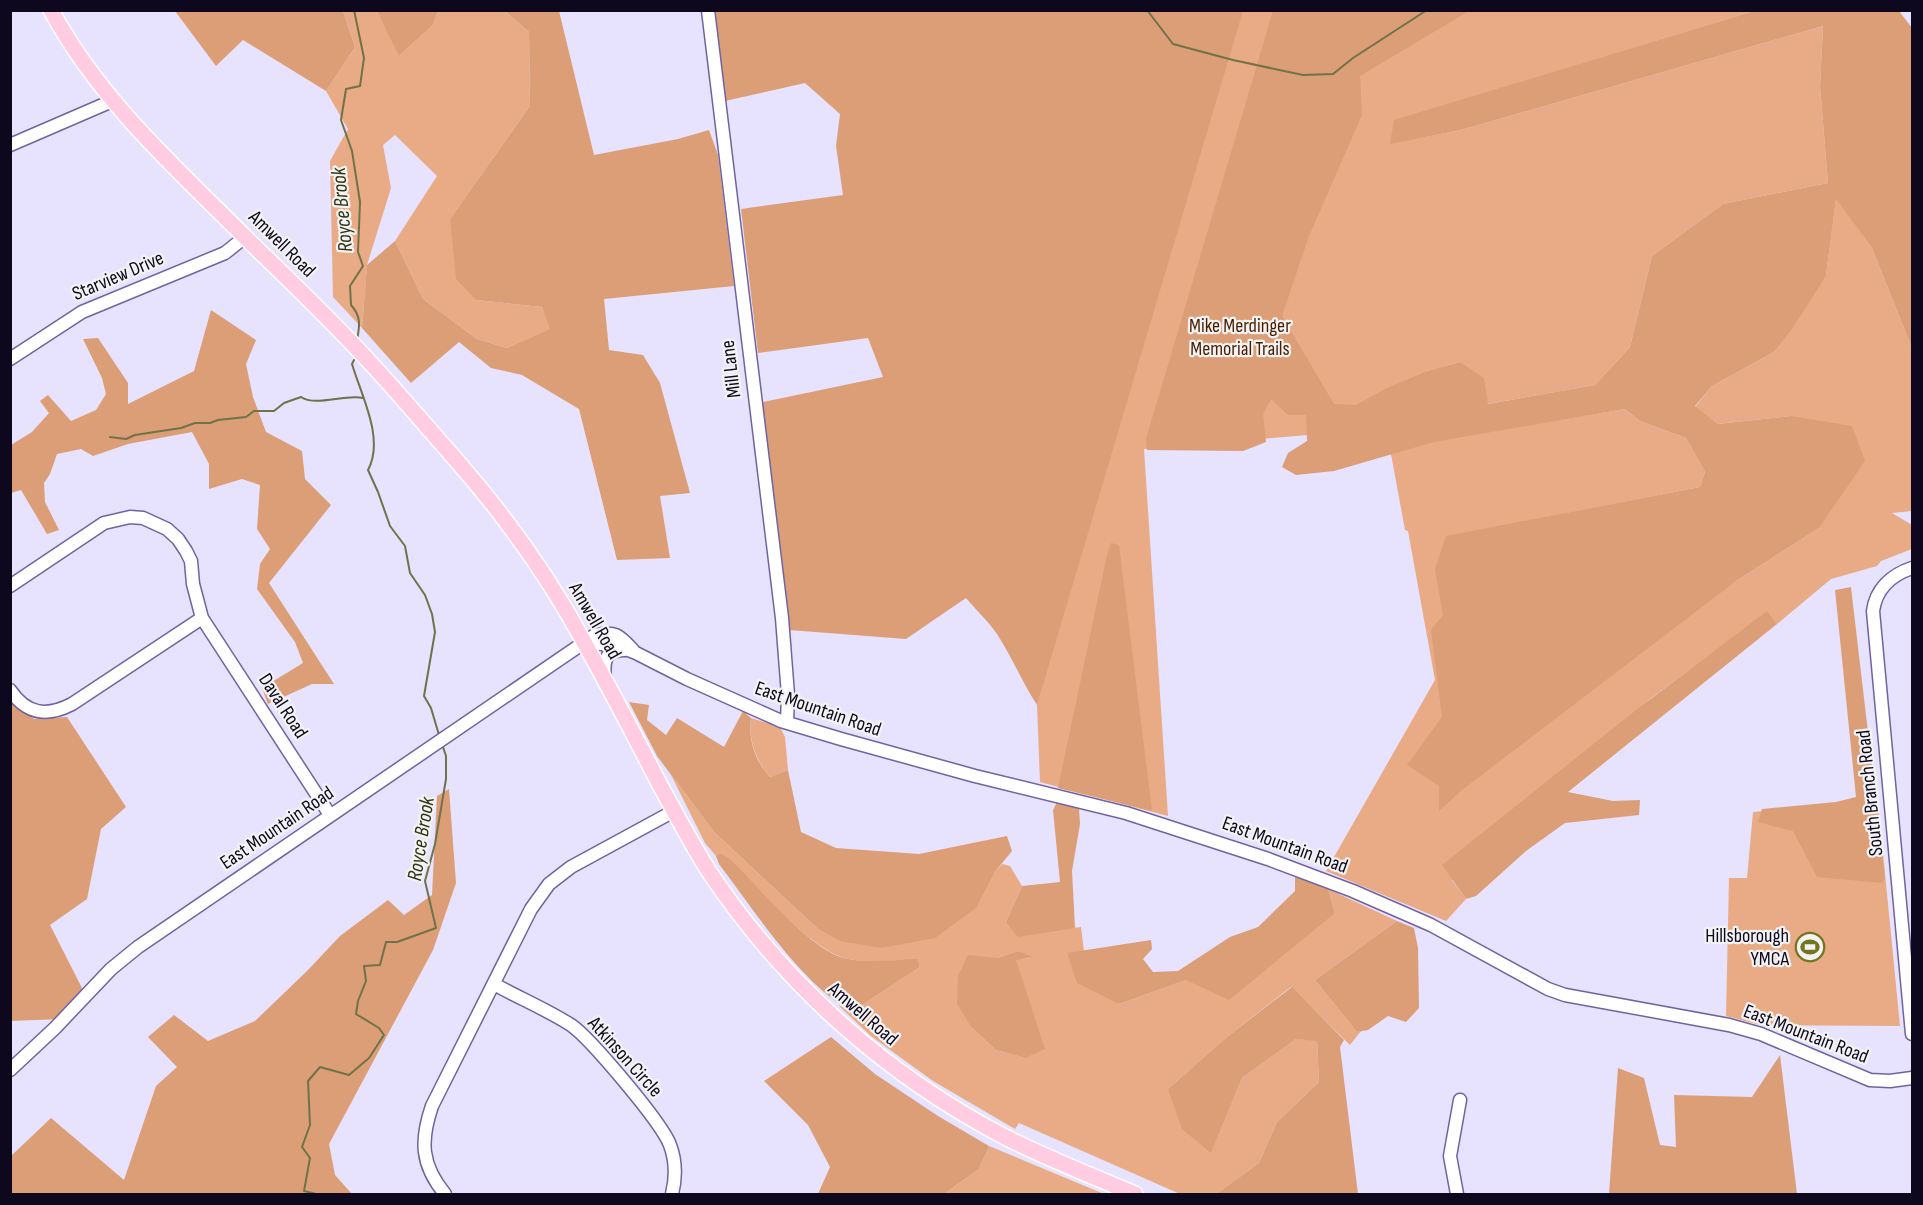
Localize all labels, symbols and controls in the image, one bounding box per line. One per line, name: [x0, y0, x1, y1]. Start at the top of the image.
water label: Royce Brook: [326, 166, 358, 253]
street label: Amwell Road: [243, 205, 321, 283]
street label: Starview Drive: [69, 246, 167, 306]
park label: Mike Merdinger Memorial Trails: [1189, 314, 1291, 361]
street label: Mill Lane: [716, 339, 746, 399]
street label: Amwell Road: [563, 577, 627, 664]
street label: Daval Road: [253, 669, 313, 743]
street label: East Mountain Road: [752, 676, 884, 742]
street label: South Branch Road: [1851, 729, 1889, 857]
street label: East Mountain Road: [216, 781, 338, 875]
water label: Royce Brook: [402, 794, 440, 883]
street label: East Mountain Road: [1219, 811, 1351, 879]
place label: Hillsborough YMCA: [1705, 924, 1789, 971]
sports icon: Hillsborough YMCA: [1794, 931, 1826, 963]
street label: Amwell Road: [822, 976, 903, 1051]
street label: East Mountain Road: [1740, 999, 1872, 1069]
street label: Atkinson Circle: [582, 1011, 668, 1102]

